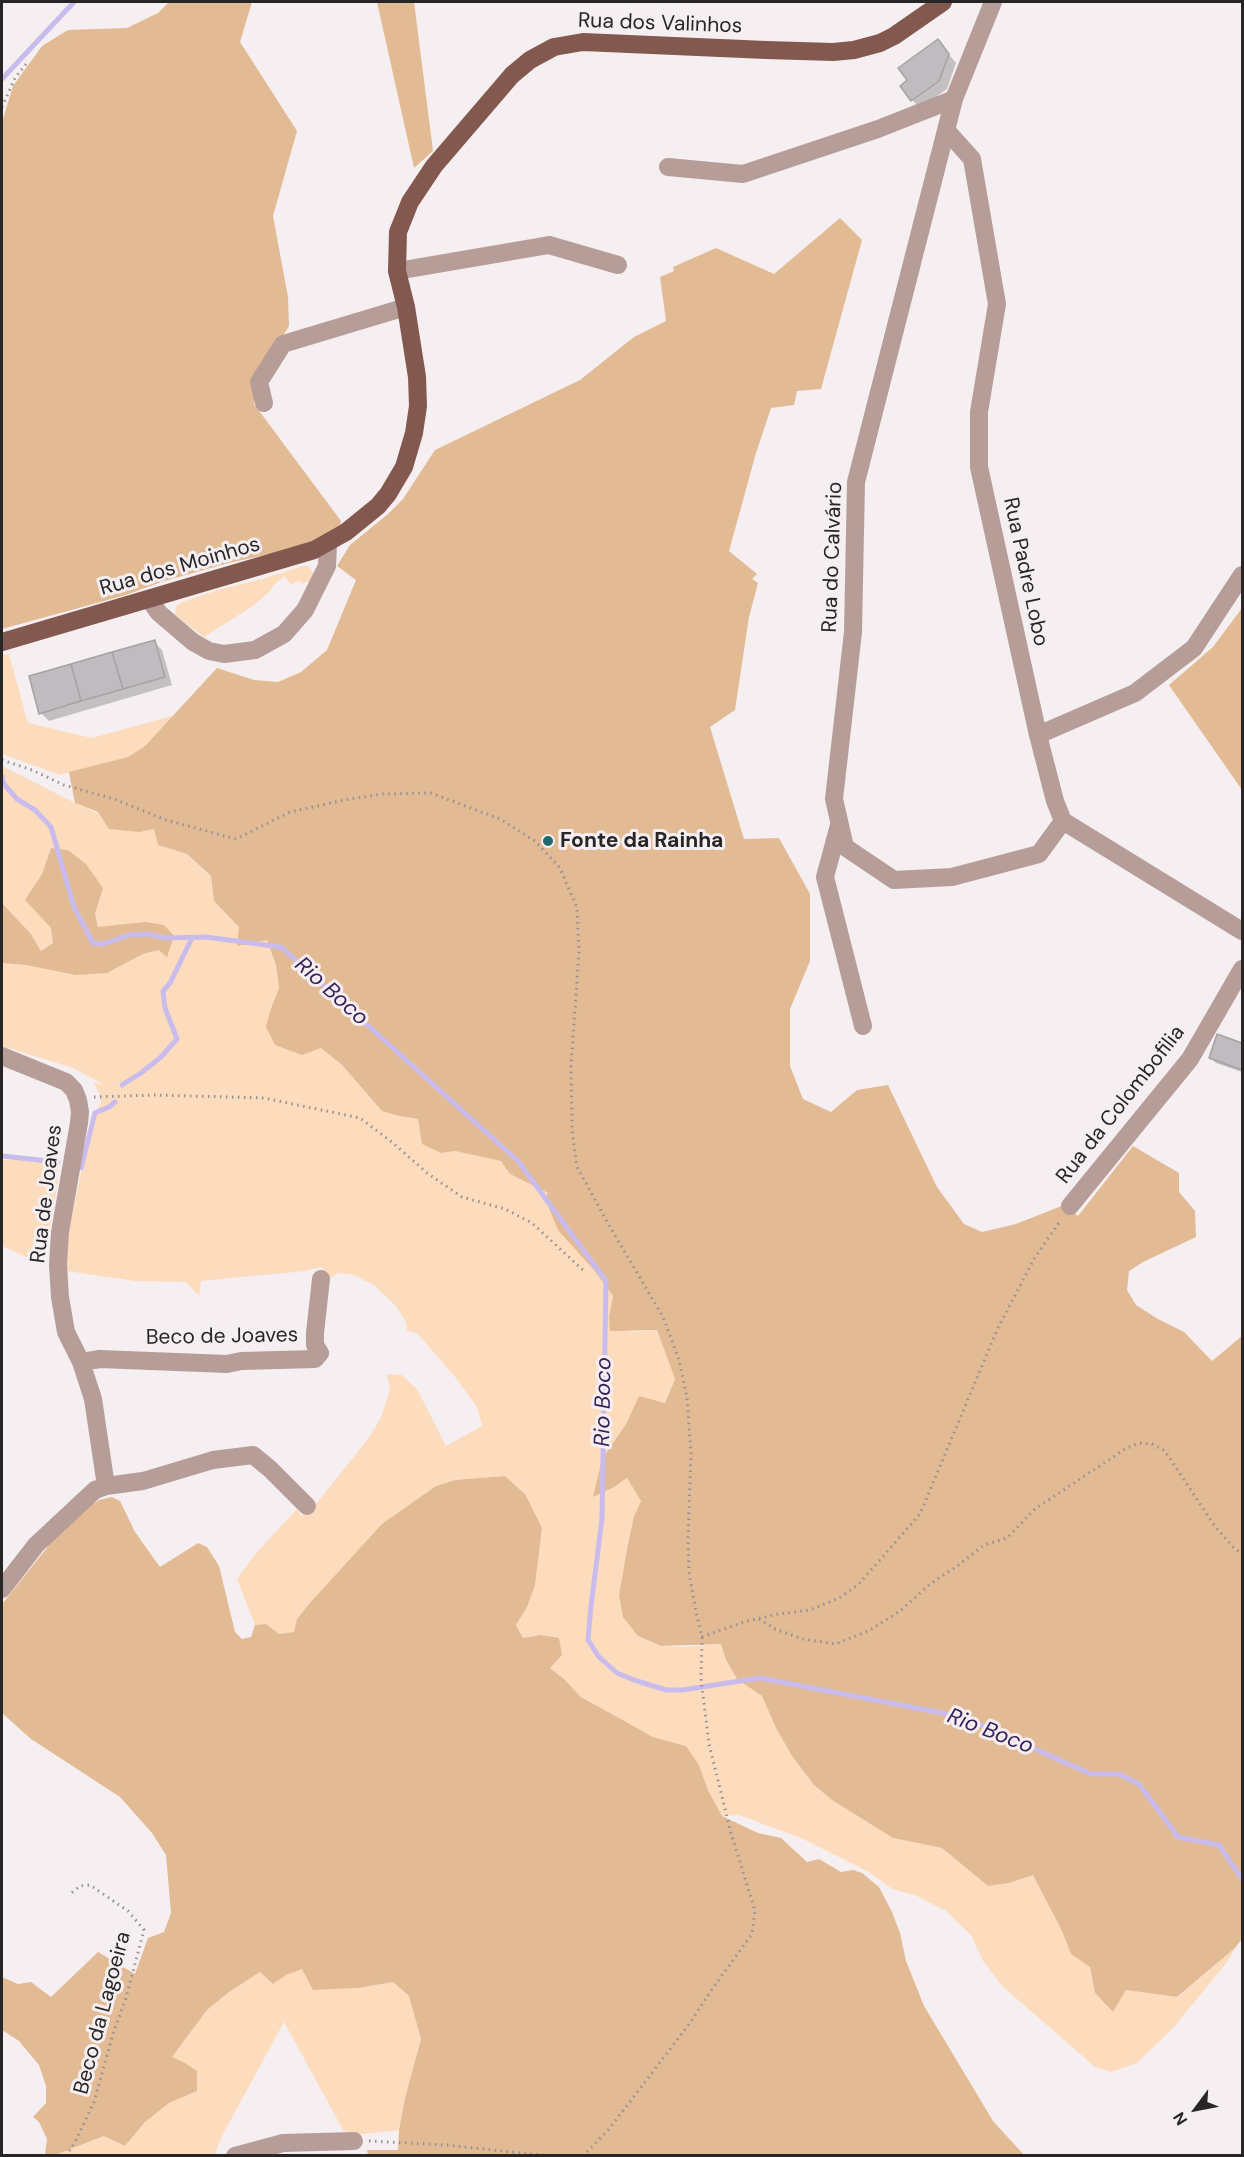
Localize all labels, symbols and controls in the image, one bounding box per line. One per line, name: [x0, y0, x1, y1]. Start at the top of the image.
street label: Rua dos Valinhos: [577, 9, 743, 39]
street label: Rua do Calvário: [818, 481, 848, 633]
street label: Rua Padre Lobo: [997, 495, 1053, 649]
street label: Rua dos Moinhos: [97, 532, 263, 602]
place label: Fonte da Rainha: [560, 828, 723, 854]
marker: Fonte da Rainha: [541, 834, 555, 848]
water label: Rio Boco: [289, 952, 373, 1032]
street label: Rua da Colombofilia: [1051, 1021, 1191, 1189]
street label: Rua de Joaves: [26, 1123, 68, 1265]
street label: Beco de Joaves: [146, 1323, 298, 1351]
water label: Rio Boco: [590, 1357, 618, 1447]
water label: Rio Boco: [943, 1704, 1037, 1760]
street label: Beco da Lagoeira: [69, 1929, 137, 2097]
north arrow: [1166, 2079, 1226, 2139]
text: N: [1168, 2108, 1192, 2129]

